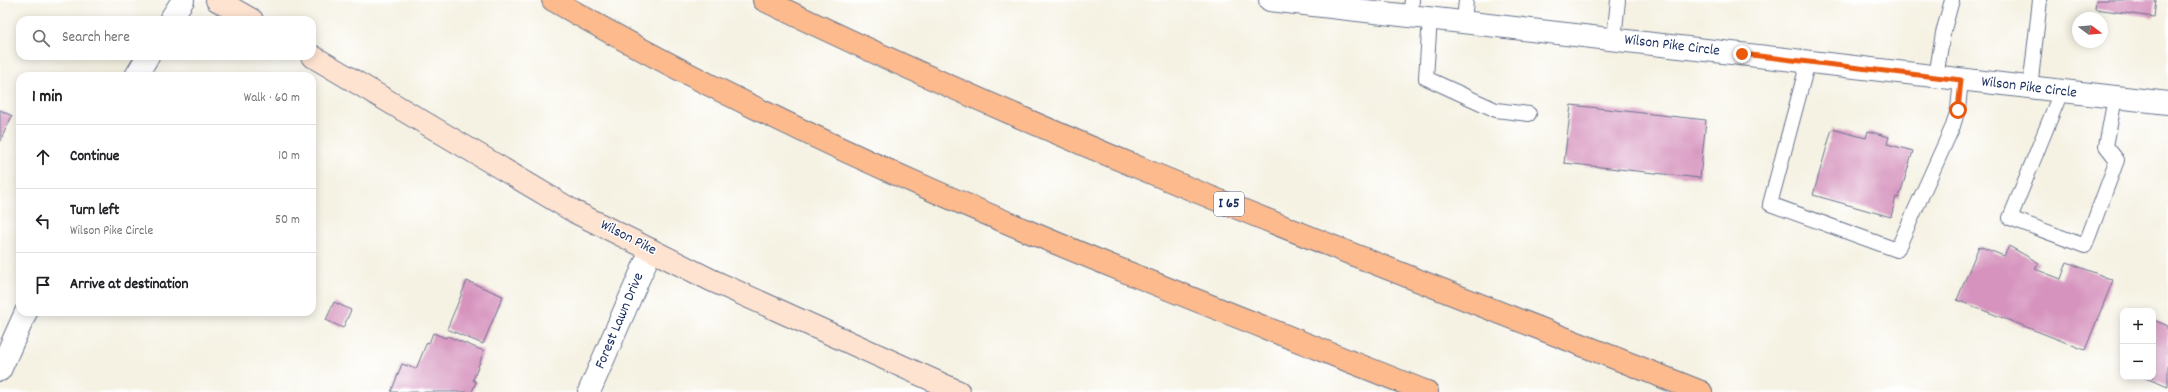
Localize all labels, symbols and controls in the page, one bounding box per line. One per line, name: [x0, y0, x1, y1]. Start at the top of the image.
north arrow: [2072, 12, 2108, 48]
search box: [16, 16, 316, 60]
icon: search: [30, 27, 52, 49]
text: Search here: [62, 27, 130, 49]
street label: Wilson Pike Circle: [1623, 29, 1721, 63]
route end: [1733, 45, 1751, 63]
street label: Wilson Pike Circle: [1980, 71, 2078, 105]
text: 1 min: [32, 86, 62, 110]
text: Walk · 60 m: [244, 89, 300, 108]
route start: [1949, 101, 1967, 119]
icon: ahead: [32, 146, 54, 168]
text: Continue: [70, 146, 119, 168]
text: 10 m: [278, 147, 300, 166]
road number: I 65: [1214, 192, 1244, 216]
text: Turn left: [70, 200, 119, 222]
icon: left: [32, 210, 54, 232]
text: 50 m: [275, 211, 300, 230]
street label: Wilson Pike: [596, 214, 660, 262]
text: Wilson Pike Circle: [70, 222, 153, 241]
street label: Forest Lawn Drive: [590, 269, 650, 373]
icon: arrive: [32, 274, 54, 296]
text: Arrive at destination: [70, 274, 188, 296]
map controls: [2120, 308, 2156, 380]
button: +: [2120, 308, 2156, 344]
button: −: [2120, 344, 2156, 380]

